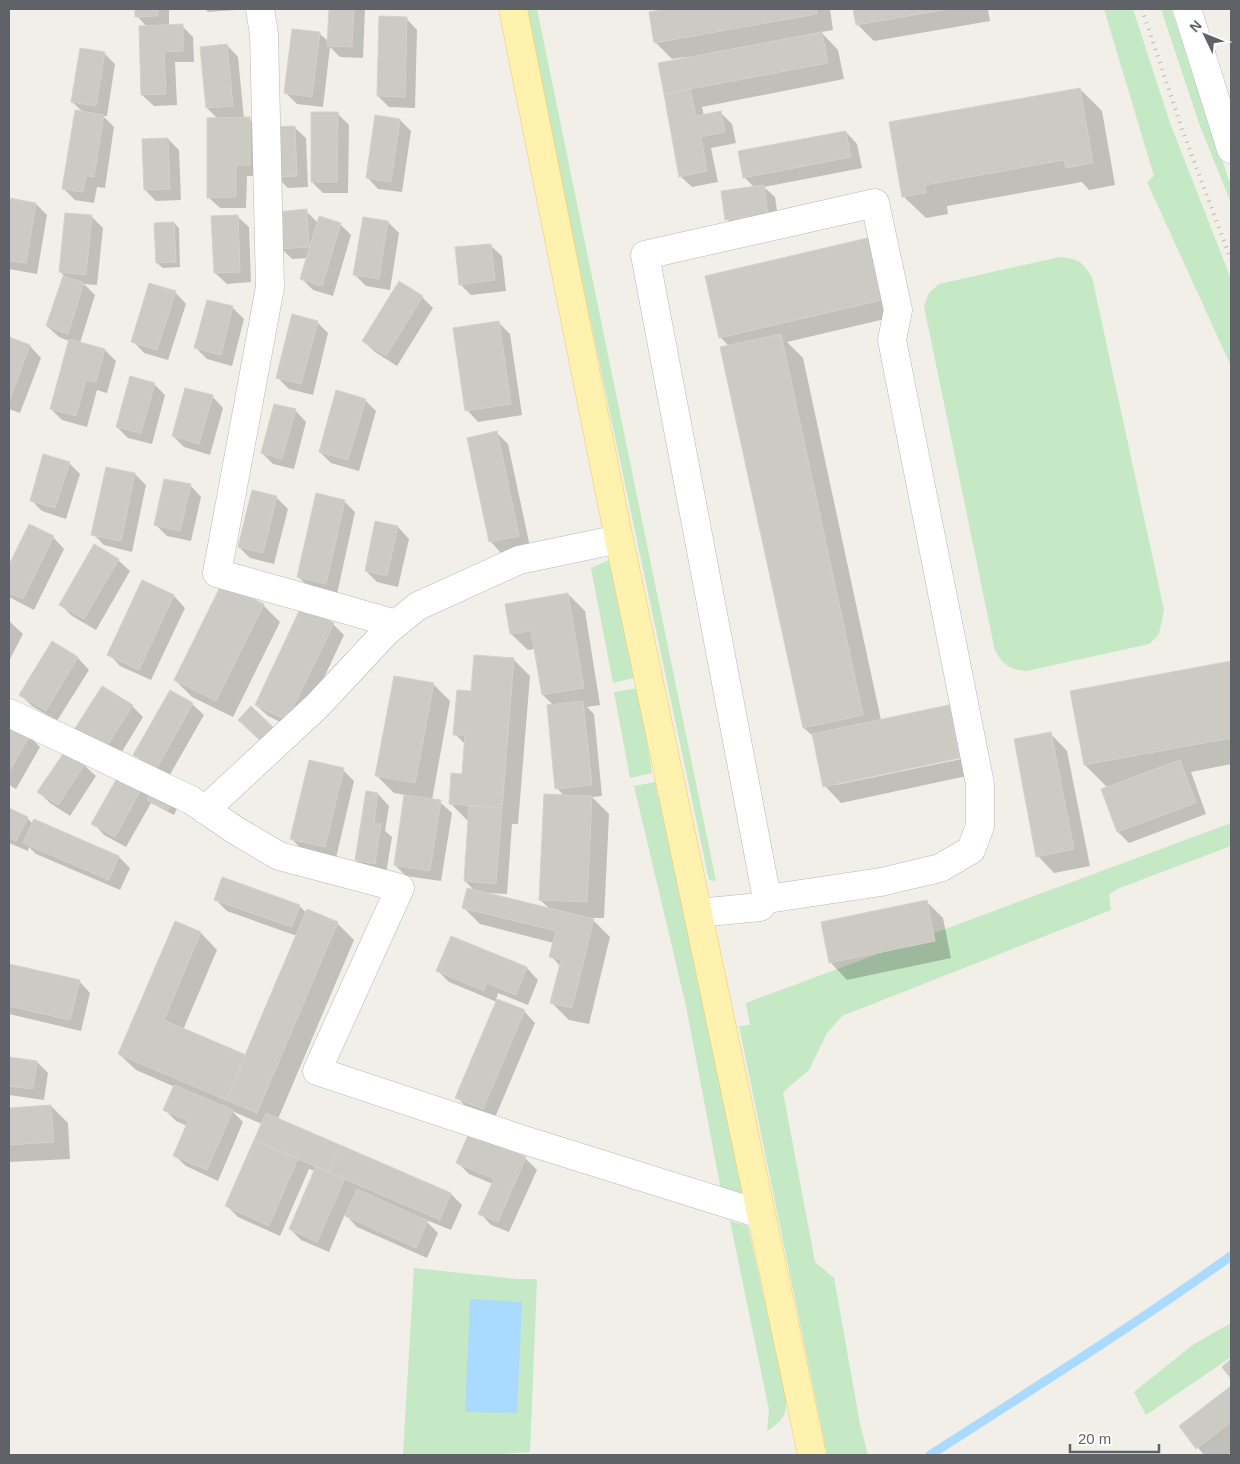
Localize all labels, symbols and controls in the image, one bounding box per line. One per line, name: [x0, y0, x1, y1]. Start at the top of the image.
north arrow: [1180, 10, 1230, 60]
text: N: [1186, 17, 1205, 35]
scale bar: [1070, 1422, 1159, 1454]
text: 20 m: [1078, 1430, 1111, 1447]

